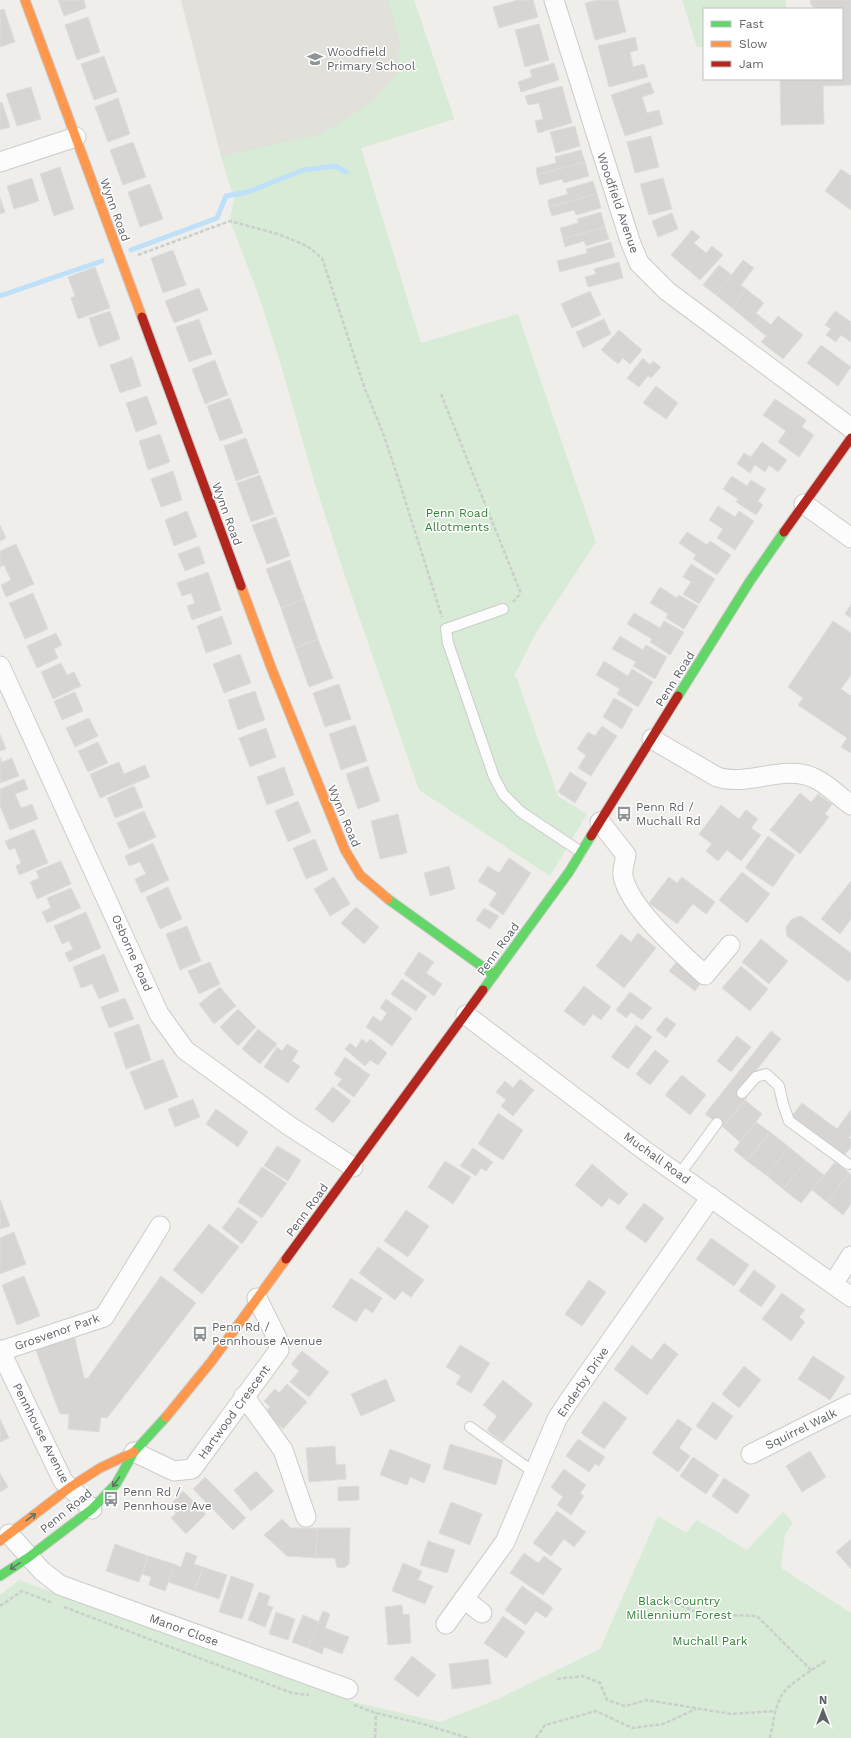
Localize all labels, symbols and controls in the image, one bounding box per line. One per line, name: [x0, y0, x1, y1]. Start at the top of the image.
legend: [703, 8, 843, 80]
text: Fast: [739, 17, 764, 31]
text: Slow: [739, 37, 767, 51]
place label: Woodfield Primary School: [327, 45, 416, 73]
school or university icon: Woodfield Primary School: [306, 50, 324, 68]
text: Jam: [739, 57, 764, 71]
street label: Woodfield Avenue: [594, 151, 642, 255]
street label: Wynn Road: [97, 177, 133, 243]
street label: Wynn Road: [209, 481, 245, 547]
park label: Penn Road Allotments: [425, 506, 489, 534]
street label: Penn Road: [653, 649, 697, 709]
street label: Wynn Road: [325, 783, 363, 849]
place label: Penn Rd / Muchall Rd: [636, 800, 701, 828]
bus stop icon: Penn Rd / Muchall Rd: [615, 805, 633, 823]
street label: Osborne Road: [109, 912, 155, 994]
street label: Penn Road: [474, 920, 522, 978]
street label: Muchall Road: [621, 1129, 693, 1187]
street label: Penn Road: [283, 1181, 331, 1239]
street label: Grosvenor Park: [13, 1311, 102, 1353]
place label: Penn Rd / Pennhouse Avenue: [212, 1320, 322, 1348]
bus stop icon: Penn Rd / Pennhouse Avenue: [191, 1325, 209, 1343]
street label: Enderby Drive: [554, 1344, 612, 1420]
street label: Hartwood Crescent: [195, 1362, 273, 1462]
street label: Pennhouse Avenue: [10, 1381, 72, 1485]
street label: Squirrel Walk: [763, 1406, 839, 1452]
one-way arrow: [112, 1477, 120, 1488]
place label: Penn Rd / Pennhouse Ave: [123, 1485, 212, 1513]
street label: Penn Road: [37, 1486, 95, 1536]
bus stop icon: Penn Rd / Pennhouse Ave: [102, 1490, 120, 1508]
one-way arrow: [25, 1513, 36, 1521]
one-way arrow: [9, 1562, 20, 1570]
park label: Black Country Millennium Forest: [626, 1594, 732, 1622]
street label: Manor Close: [147, 1611, 221, 1649]
park label: Muchall Park: [672, 1634, 748, 1648]
north arrow: [803, 1690, 843, 1730]
text: N: [819, 1694, 827, 1707]

